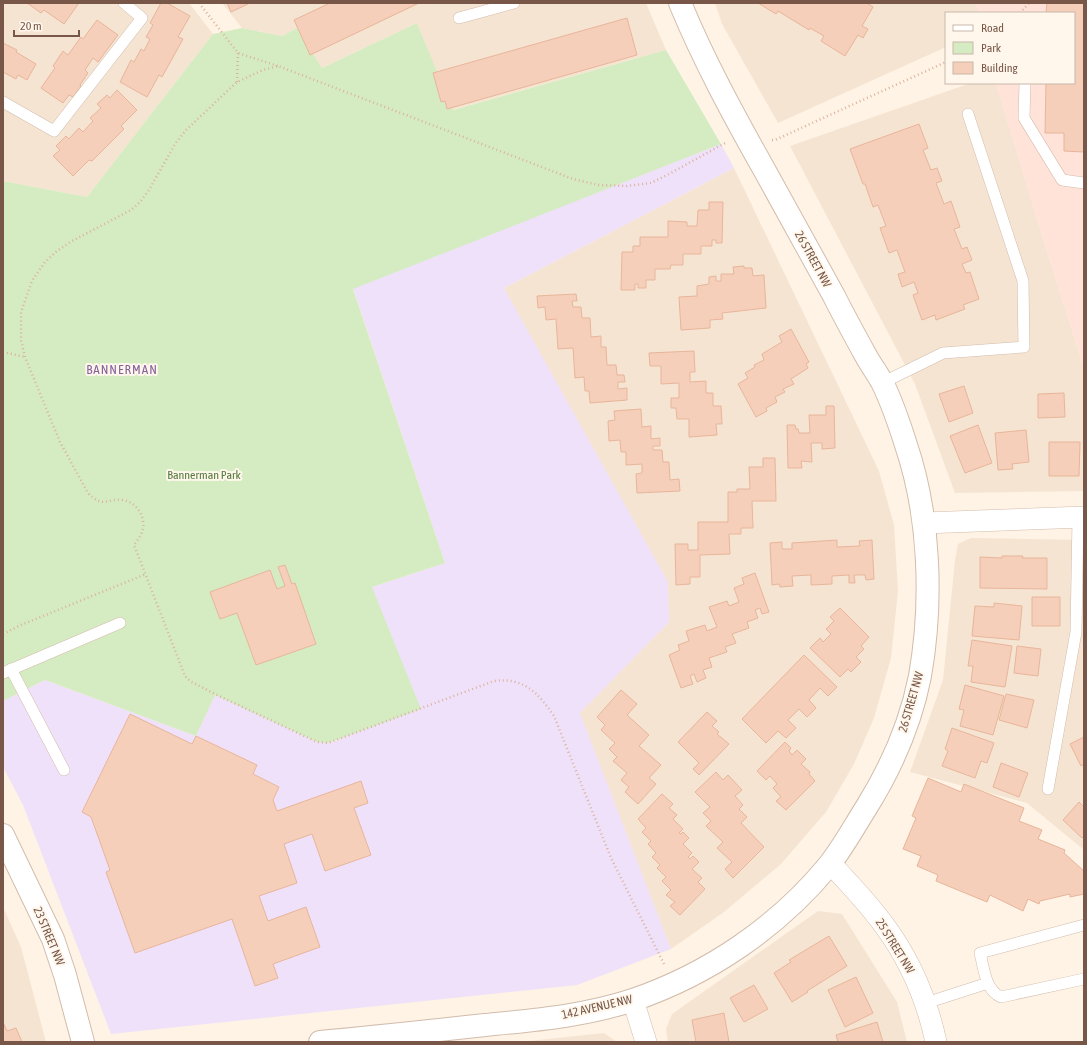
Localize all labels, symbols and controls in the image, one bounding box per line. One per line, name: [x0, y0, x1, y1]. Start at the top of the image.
scale bar: [14, 12, 79, 38]
legend: [945, 12, 1075, 84]
text: 20 m: [20, 19, 42, 33]
text: Road: [981, 21, 1004, 35]
text: Park: [981, 41, 1002, 55]
text: Building: [981, 61, 1019, 75]
street label: 26 STREET NW: [792, 228, 834, 290]
district label: BANNERMAN: [86, 362, 158, 377]
park label: Bannerman Park: [167, 468, 242, 482]
street label: 26 STREET NW: [896, 670, 926, 734]
street label: 23 STREET NW: [30, 905, 68, 968]
street label: 25 STREET NW: [873, 916, 918, 976]
street label: 142 AVENUE NW: [560, 992, 634, 1022]

